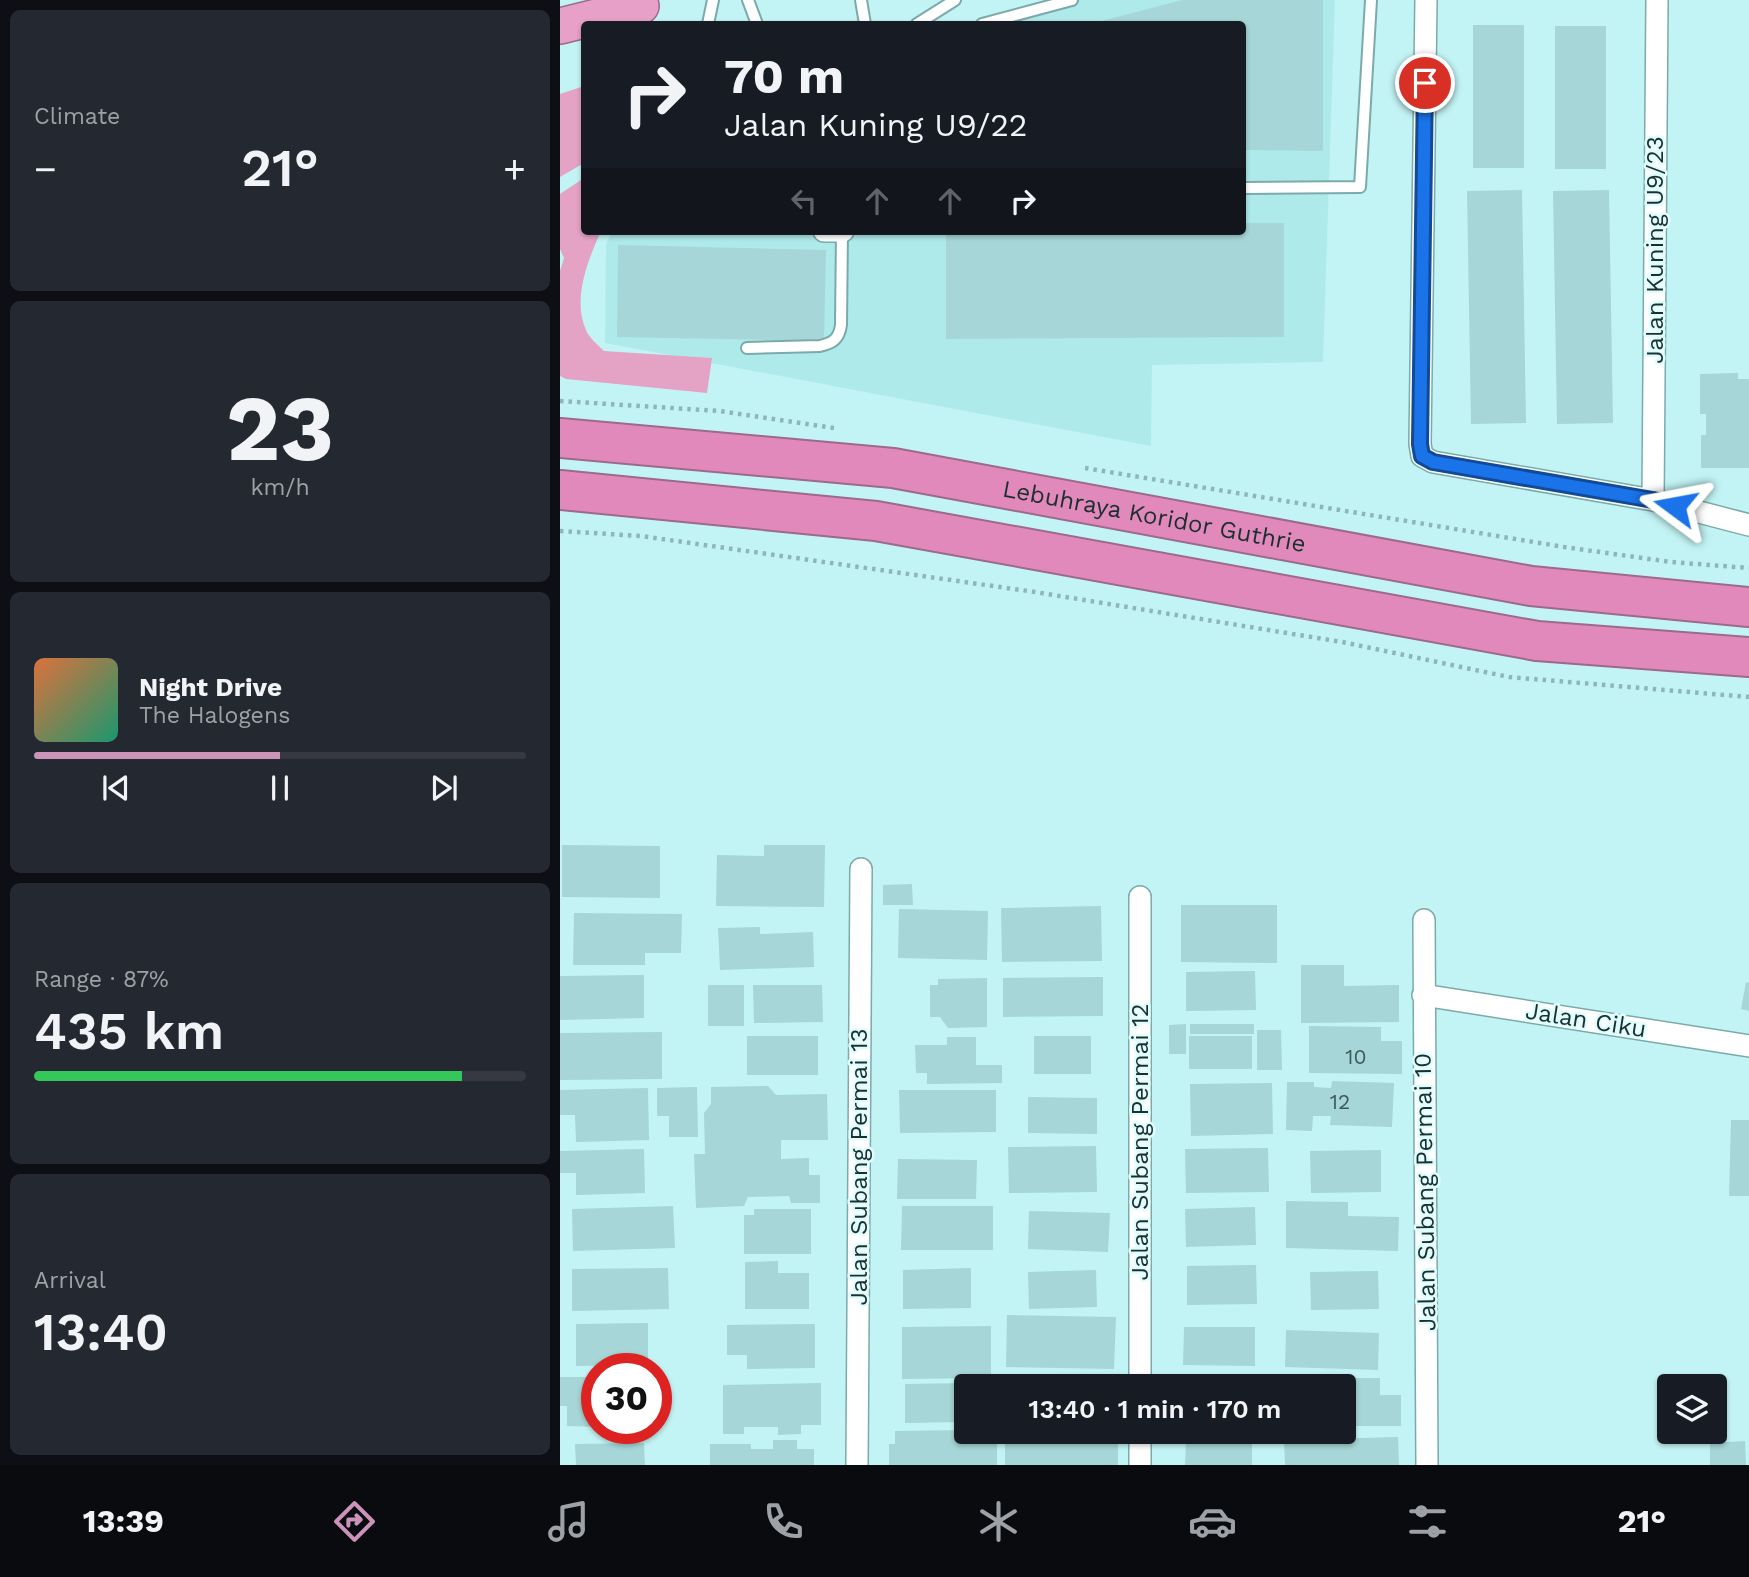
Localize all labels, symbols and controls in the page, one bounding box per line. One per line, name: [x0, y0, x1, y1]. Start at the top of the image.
text: 70 m: [724, 47, 844, 105]
icon: right: [609, 49, 700, 140]
pin: [1395, 53, 1455, 113]
icon: arrive: [1406, 64, 1444, 102]
text: Climate: [34, 103, 120, 130]
text: Jalan Kuning U9/22: [724, 106, 1028, 144]
street label: Jalan Kuning U9/23: [1641, 136, 1669, 364]
text: 21°: [241, 138, 319, 199]
text: −: [34, 147, 57, 191]
text: +: [503, 147, 526, 191]
icon: left: [785, 182, 823, 220]
icon: ahead: [858, 182, 896, 220]
icon: ahead: [931, 182, 969, 220]
icon: right: [1004, 182, 1042, 220]
text: 23: [226, 375, 334, 482]
position arrow: [1638, 469, 1712, 543]
text: km/h: [250, 474, 310, 501]
street label: Lebuhraya Koridor Guthrie: [1000, 475, 1308, 558]
text: Night Drive: [139, 672, 282, 702]
text: The Halogens: [139, 702, 290, 729]
icon: previous: [97, 769, 135, 807]
icon: pause: [261, 769, 299, 807]
icon: next: [425, 769, 463, 807]
text: Range · 87%: [34, 966, 169, 993]
street label: Jalan Ciku: [1524, 997, 1648, 1043]
text: 435 km: [34, 1001, 224, 1062]
street label: Jalan Subang Permai 12: [1126, 1003, 1154, 1281]
street label: Jalan Subang Permai 13: [845, 1028, 873, 1306]
house number: 10: [1345, 1044, 1367, 1069]
street label: Jalan Subang Permai 10: [1409, 1053, 1441, 1331]
house number: 12: [1330, 1089, 1350, 1114]
text: Arrival: [34, 1267, 106, 1294]
text: 13:40: [34, 1302, 168, 1363]
speed limit sign: 30: [581, 1353, 672, 1444]
map controls: [1657, 1374, 1727, 1444]
button: layers: [1657, 1374, 1727, 1444]
text: 13:40 · 1 min · 170 m: [1029, 1394, 1281, 1424]
icon: directions: [330, 1497, 379, 1546]
icon: music: [544, 1497, 593, 1546]
icon: phone: [759, 1497, 808, 1546]
icon: climate: [974, 1497, 1023, 1546]
icon: car: [1188, 1497, 1237, 1546]
icon: filters: [1403, 1497, 1452, 1546]
text: 13:39: [83, 1502, 164, 1540]
text: 21°: [1617, 1502, 1666, 1540]

